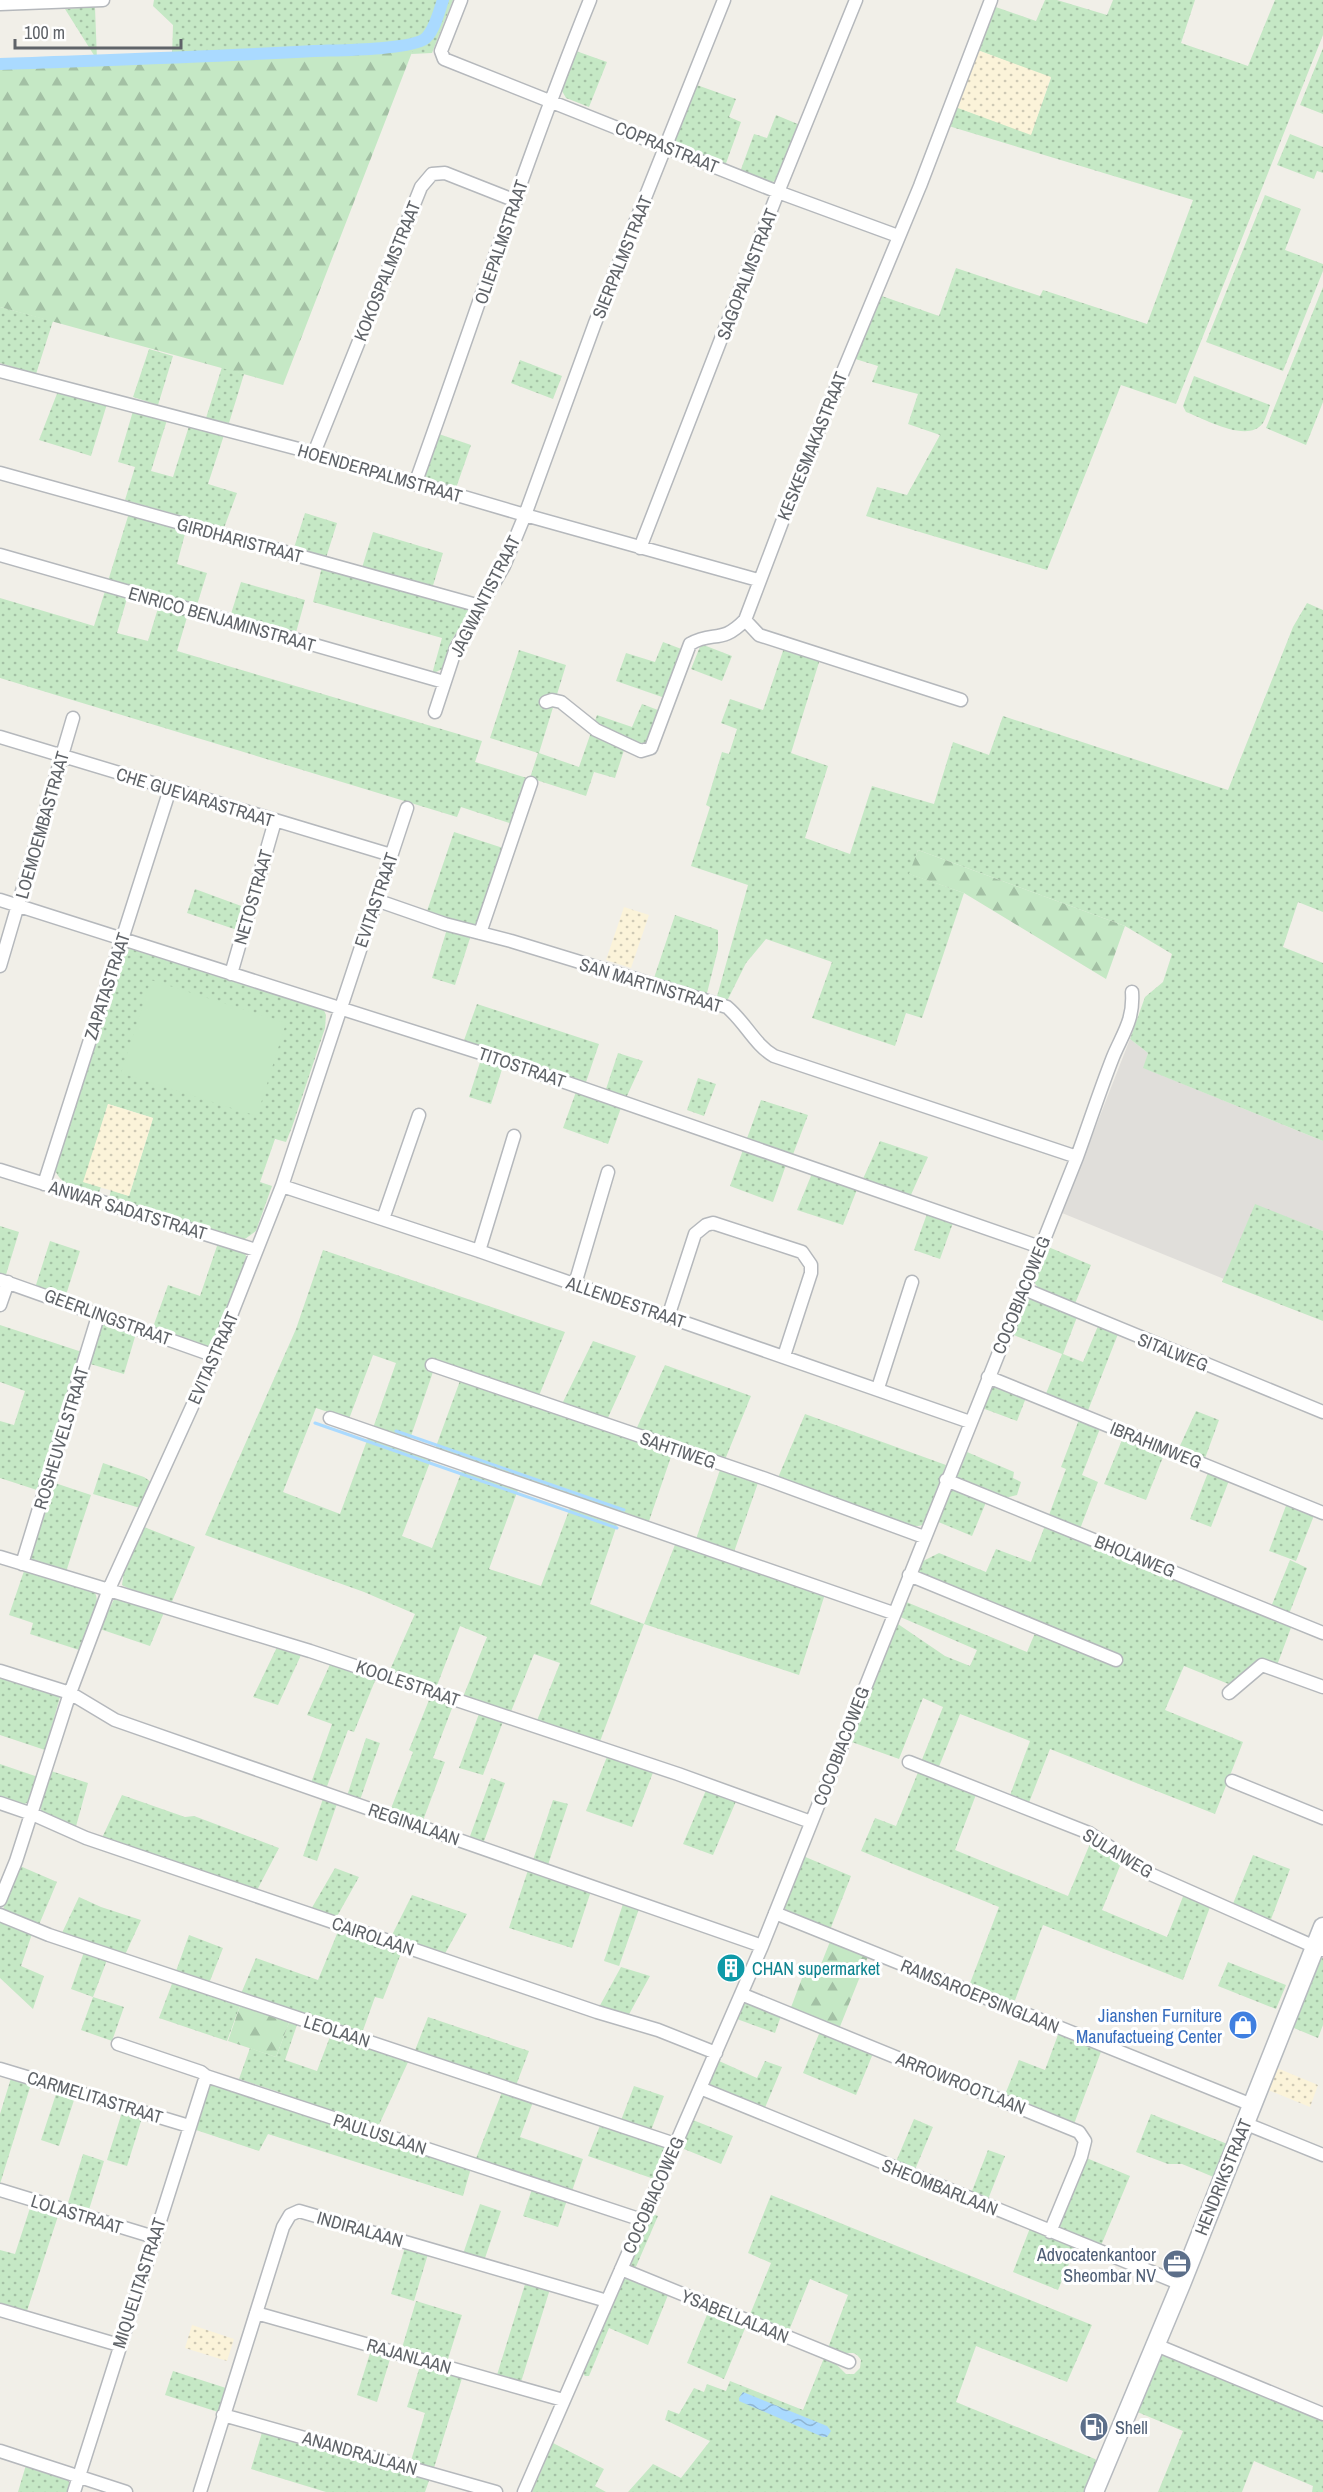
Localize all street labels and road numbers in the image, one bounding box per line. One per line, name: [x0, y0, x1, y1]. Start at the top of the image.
street label: COPRASTRAAT: [611, 115, 723, 179]
street label: OLIEPALMSTRAAT: [468, 177, 534, 307]
street label: SIERPALMSTRAAT: [586, 192, 658, 322]
street label: KOKOSPALMSTRAAT: [348, 197, 426, 345]
street label: SAGOPALMSTRAAT: [710, 205, 784, 343]
street label: KESKESMAKASTRAAT: [771, 368, 853, 524]
street label: HOENDERPALMSTRAAT: [295, 438, 465, 508]
street label: GIRDHARISTRAAT: [174, 511, 306, 569]
street label: JAGWANTISTRAAT: [444, 531, 526, 661]
street label: ENRICO BENJAMINSTRAAT: [126, 580, 318, 658]
street label: LOEMOEMBASTRAAT: [9, 748, 75, 902]
street label: CHE GUEVARASTRAAT: [113, 761, 277, 833]
street label: NETOSTRAAT: [227, 846, 279, 948]
street label: EVITASTRAAT: [348, 849, 404, 951]
street label: ZAPATASTRAAT: [78, 929, 136, 1043]
street label: SAN MARTINSTRAAT: [577, 951, 725, 1019]
street label: TITOSTRAAT: [475, 1040, 569, 1094]
street label: ANWAR SADATSTRAAT: [45, 1174, 210, 1246]
street label: COCOBIACOWEG: [986, 1232, 1056, 1358]
street label: ALLENDESTRAAT: [562, 1270, 689, 1334]
street label: GEERLINGSTRAAT: [41, 1282, 175, 1352]
street label: EVITASTRAAT: [182, 1308, 244, 1408]
street label: SITALWEG: [1134, 1327, 1212, 1377]
street label: ROSHEUVELSTRAAT: [27, 1363, 95, 1513]
street label: IBRAHIMWEG: [1106, 1415, 1206, 1475]
street label: SAHTIWEG: [637, 1425, 719, 1475]
street label: BHOLAWEG: [1091, 1529, 1179, 1583]
street label: KOOLESTRAAT: [353, 1654, 463, 1712]
street label: COCOBIACOWEG: [807, 1683, 875, 1809]
street label: REGINALAAN: [365, 1797, 463, 1851]
street label: SULAIWEG: [1078, 1822, 1158, 1884]
street label: CAIROLAAN: [329, 1910, 417, 1962]
street label: RAMSAROEPSINGLAAN: [897, 1953, 1063, 2039]
street label: LEOLAAN: [301, 2009, 373, 2053]
street label: ARROWROOTLAAN: [892, 2045, 1030, 2120]
street label: CARMELITASTRAAT: [24, 2065, 166, 2129]
street label: PAULUSLAAN: [330, 2107, 430, 2161]
street label: HENDRIKSTRAAT: [1188, 2115, 1258, 2239]
street label: COCOBIACOWEG: [616, 2133, 690, 2257]
street label: SHEOMBARLAAN: [878, 2152, 1002, 2222]
street label: LOLASTRAAT: [28, 2188, 126, 2240]
street label: INDIRALAAN: [314, 2205, 406, 2253]
street label: MIQUELITASTRAAT: [106, 2215, 172, 2351]
street label: YSABELLALAAN: [677, 2283, 793, 2349]
street label: RAJANLAAN: [364, 2332, 454, 2380]
street label: ANANDRAJLAAN: [299, 2424, 420, 2481]

